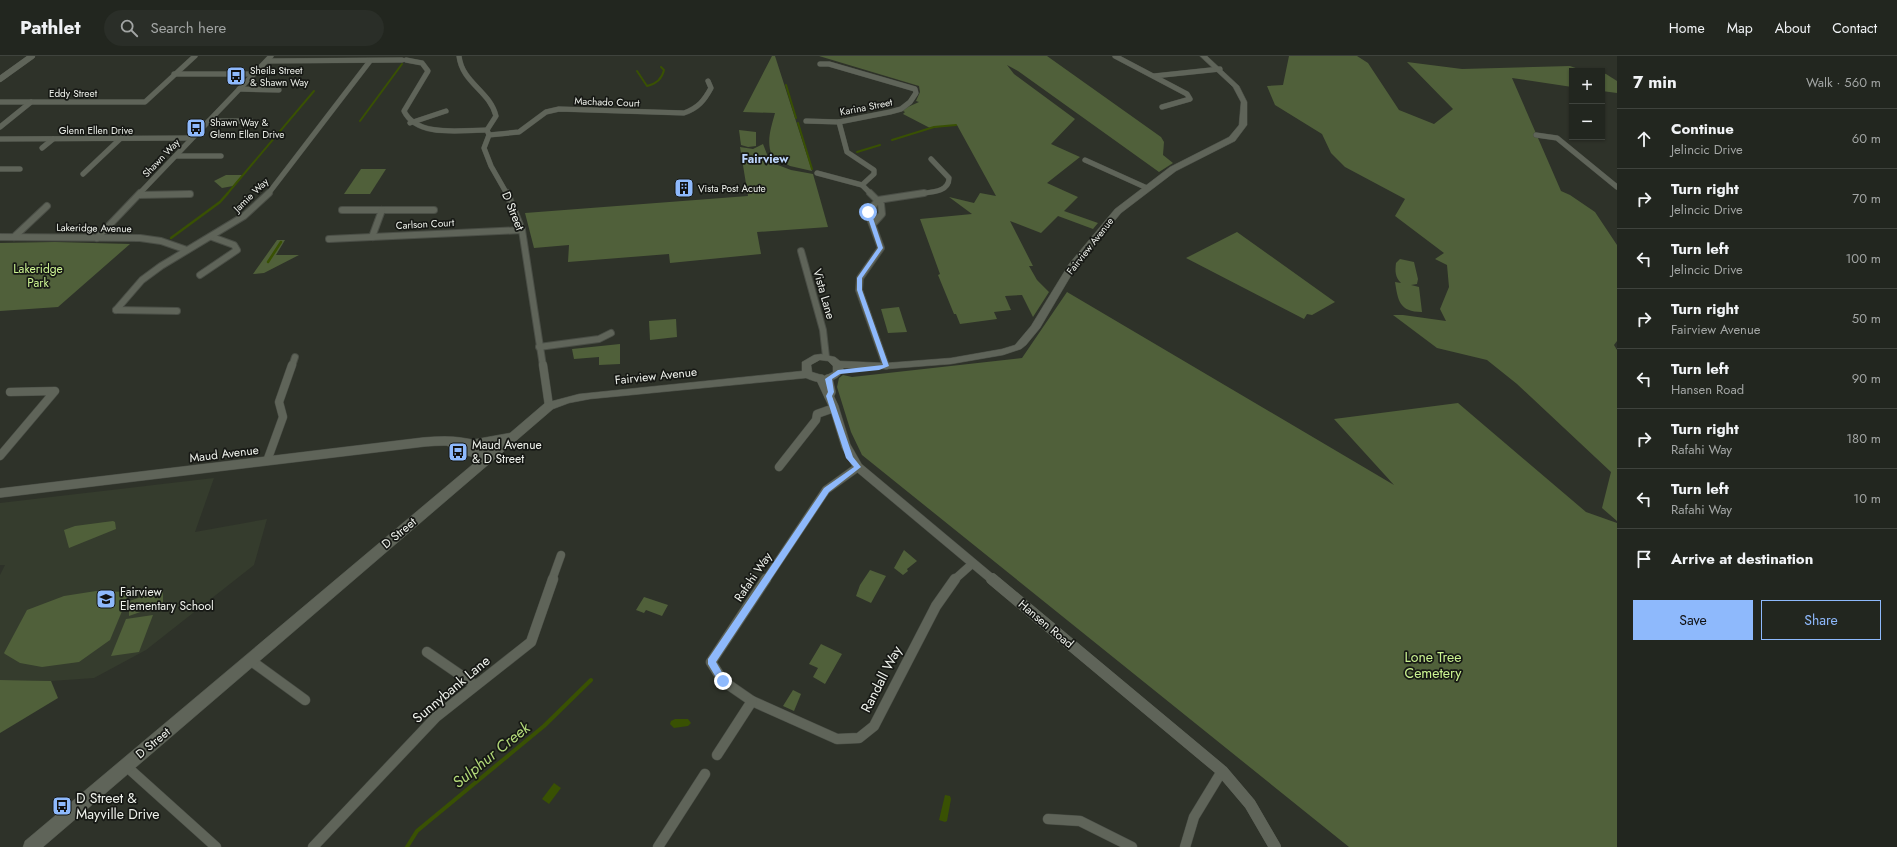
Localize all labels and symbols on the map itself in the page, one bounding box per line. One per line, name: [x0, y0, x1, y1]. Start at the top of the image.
place label: Sheila Street & Shawn Way: [250, 63, 309, 90]
bus stop icon: Sheila Street & Shawn Way: [225, 65, 247, 87]
street label: Eddy Street: [49, 86, 98, 101]
street label: Machado Court: [574, 93, 640, 111]
street label: Karina Street: [838, 94, 894, 119]
place label: Shawn Way & Glenn Ellen Drive: [210, 115, 284, 142]
bus stop icon: Shawn Way & Glenn Ellen Drive: [185, 117, 207, 139]
street label: Glenn Ellen Drive: [59, 123, 133, 138]
street label: Shawn Way: [139, 135, 184, 181]
district label: Fairview: [742, 150, 789, 168]
street label: Jamie Way: [229, 174, 272, 217]
building icon: Vista Post Acute: [673, 177, 695, 199]
place label: Vista Post Acute: [698, 181, 766, 196]
street label: D Street: [497, 189, 529, 233]
route start: [859, 203, 877, 221]
street label: Fairview Avenue: [1063, 214, 1117, 278]
street label: Carlson Court: [395, 215, 455, 233]
street label: Lakeridge Avenue: [56, 220, 132, 236]
park label: Lakeridge Park: [13, 260, 63, 292]
street label: Vista Lane: [808, 267, 840, 321]
street label: Fairview Avenue: [614, 363, 698, 389]
place label: Maud Avenue & D Street: [472, 436, 542, 468]
street label: Maud Avenue: [188, 441, 260, 467]
bus stop icon: Maud Avenue & D Street: [447, 441, 469, 463]
street label: D Street: [378, 513, 420, 553]
street label: Rafahi Way: [730, 548, 777, 605]
place label: Fairview Elementary School: [120, 583, 214, 615]
school or university icon: Fairview Elementary School: [95, 588, 117, 610]
street label: Hansen Road: [1014, 595, 1078, 653]
street label: Randall Way: [856, 641, 907, 716]
park label: Lone Tree Cemetery: [1404, 647, 1462, 683]
street label: Sunnybank Lane: [408, 651, 494, 727]
route end: [714, 672, 732, 690]
water label: Sulphur Creek: [447, 716, 536, 794]
street label: D Street: [132, 723, 174, 763]
place label: D Street & Mayville Drive: [76, 788, 159, 824]
bus stop icon: D Street & Mayville Drive: [51, 795, 73, 817]

